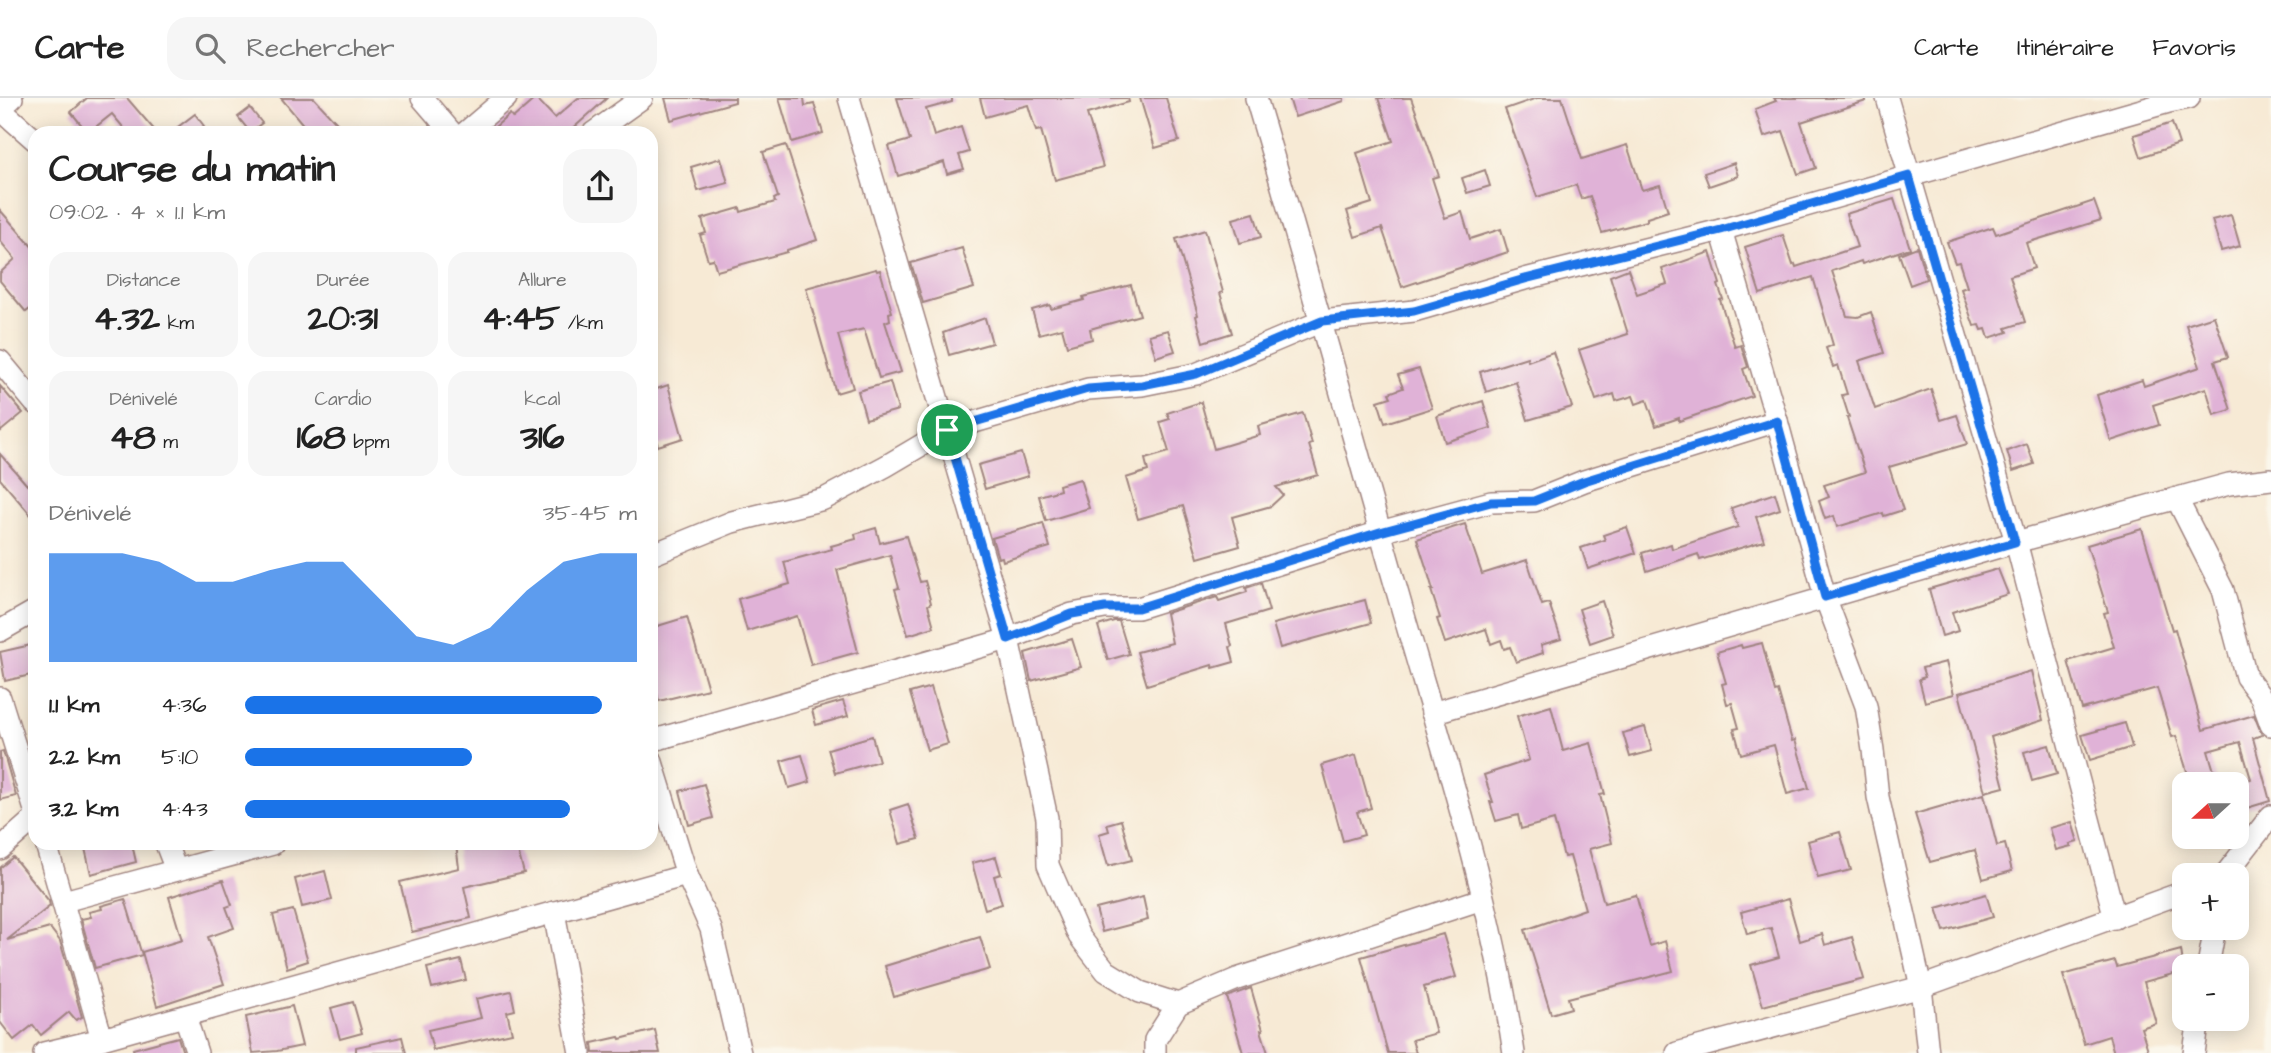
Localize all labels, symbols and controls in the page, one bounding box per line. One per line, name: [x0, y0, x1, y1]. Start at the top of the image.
search box: [167, 17, 657, 80]
text: Carte: [35, 25, 125, 71]
icon: search: [191, 29, 229, 67]
text: Rechercher: [247, 30, 395, 66]
text: Carte: [1914, 31, 1979, 65]
text: Itinéraire: [2017, 31, 2114, 65]
text: Favoris: [2152, 31, 2236, 65]
text: Course du matin: [49, 144, 335, 196]
button: share: [563, 149, 637, 223]
text: 09:02 · 4 × 1.1 km: [49, 196, 225, 228]
text: Distance: [107, 267, 181, 294]
text: Durée: [316, 267, 370, 294]
text: Allure: [518, 267, 567, 294]
text: 4.32: [93, 294, 160, 343]
text: 20:31: [308, 294, 378, 343]
text: 4:45: [482, 294, 560, 343]
text: km: [160, 310, 194, 337]
text: /km: [560, 310, 603, 337]
text: Dénivelé: [109, 386, 178, 413]
text: Cardio: [315, 386, 371, 413]
text: kcal: [524, 386, 561, 413]
pin: [917, 400, 977, 460]
icon: arrive: [928, 411, 966, 449]
text: 48: [109, 413, 156, 462]
text: 168: [297, 413, 346, 462]
text: 316: [520, 413, 564, 462]
text: m: [156, 429, 178, 456]
text: bpm: [346, 429, 389, 456]
text: Dénivelé: [49, 497, 132, 529]
text: 35–45 m: [543, 497, 637, 529]
text: 1.1 km: [49, 689, 99, 721]
text: 4:36: [161, 689, 207, 721]
text: 2.2 km: [49, 741, 120, 773]
text: 5:10: [161, 741, 199, 773]
north arrow: [2172, 772, 2249, 849]
map controls: [2172, 772, 2249, 1031]
text: 3.2 km: [49, 793, 118, 825]
text: 4:43: [161, 793, 208, 825]
button: +: [2172, 863, 2249, 940]
button: −: [2172, 954, 2249, 1031]

